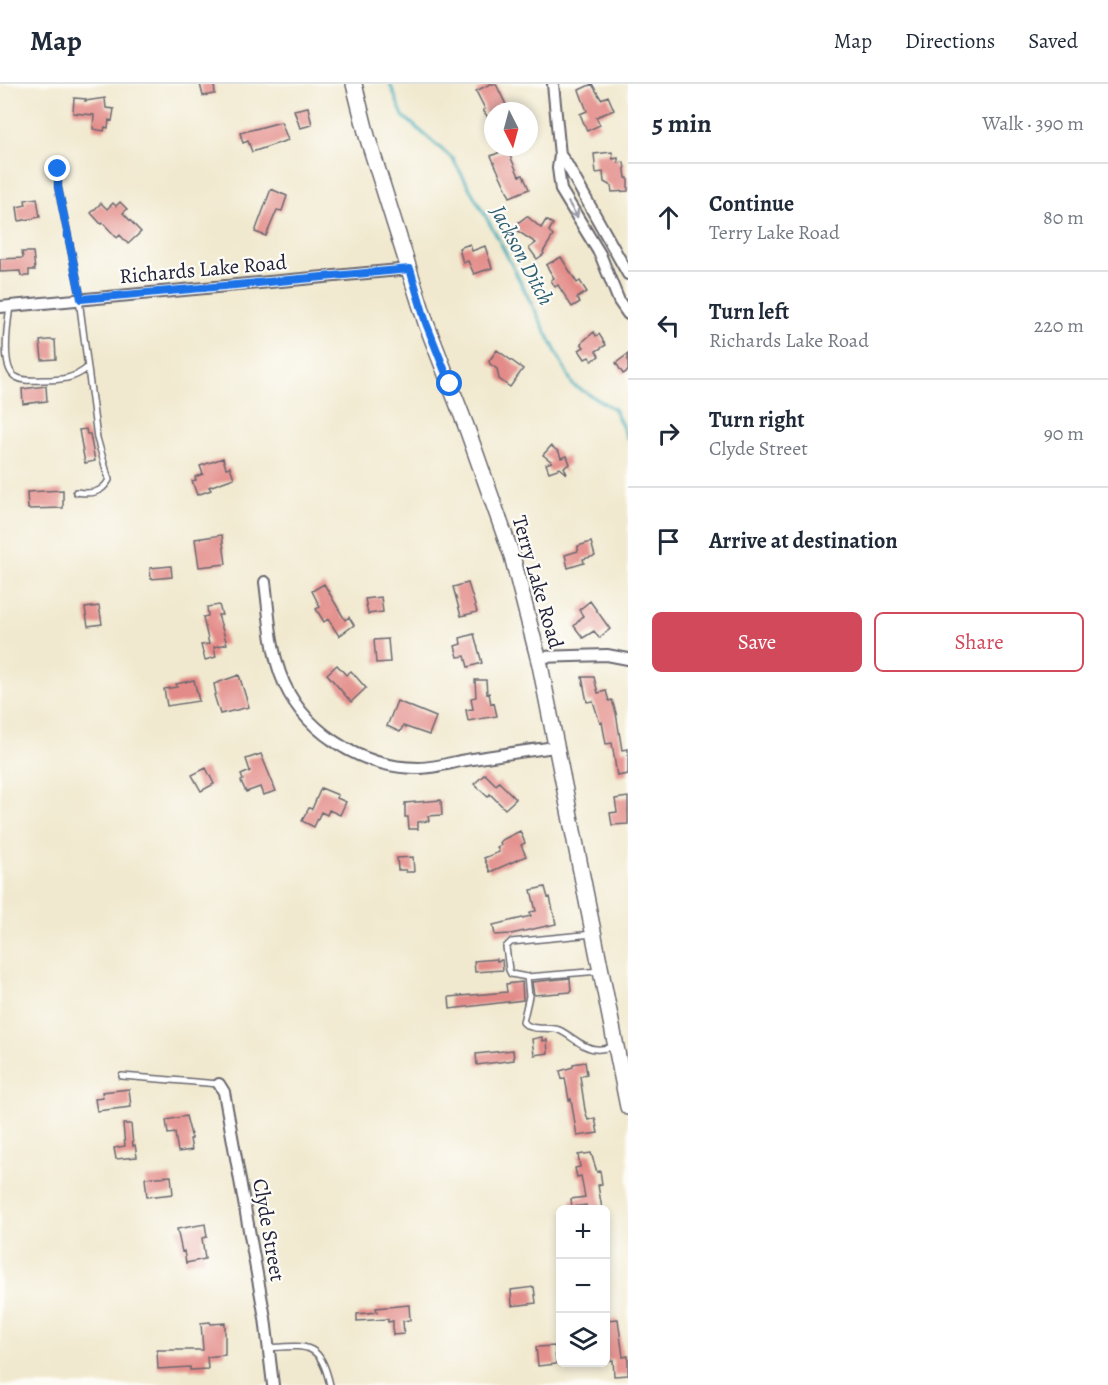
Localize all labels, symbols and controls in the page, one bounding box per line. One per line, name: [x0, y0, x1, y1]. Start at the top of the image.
text: Map: [30, 22, 82, 60]
text: Map: [834, 27, 872, 55]
text: Directions: [905, 27, 995, 55]
text: Saved: [1028, 27, 1078, 55]
north arrow: [484, 102, 538, 156]
text: 5 min: [652, 106, 712, 141]
text: Walk · 390 m: [982, 110, 1084, 137]
route end: [44, 155, 70, 181]
text: Continue: [709, 189, 794, 219]
water label: Jackson Ditch: [483, 199, 561, 311]
one-way arrow: [567, 201, 579, 218]
icon: ahead: [652, 201, 685, 234]
text: 80 m: [1043, 204, 1084, 231]
text: Terry Lake Road: [709, 219, 840, 246]
street label: Richards Lake Road: [118, 248, 289, 290]
text: Turn left: [709, 297, 789, 327]
icon: left: [652, 309, 685, 342]
text: 220 m: [1034, 312, 1084, 339]
text: Richards Lake Road: [709, 327, 869, 354]
route start: [436, 370, 462, 396]
text: Turn right: [709, 405, 805, 435]
icon: right: [652, 417, 685, 450]
text: 90 m: [1044, 420, 1084, 447]
text: Clyde Street: [709, 435, 808, 462]
street label: Terry Lake Road: [506, 512, 571, 653]
icon: arrive: [652, 525, 685, 558]
text: Arrive at destination: [709, 526, 898, 556]
button: Save: [652, 612, 862, 672]
button: Share: [874, 612, 1084, 672]
street label: Clyde Street: [246, 1176, 292, 1284]
map controls: [556, 1205, 610, 1367]
button: +: [556, 1205, 610, 1259]
button: −: [556, 1259, 610, 1313]
button: layers: [556, 1313, 610, 1367]

